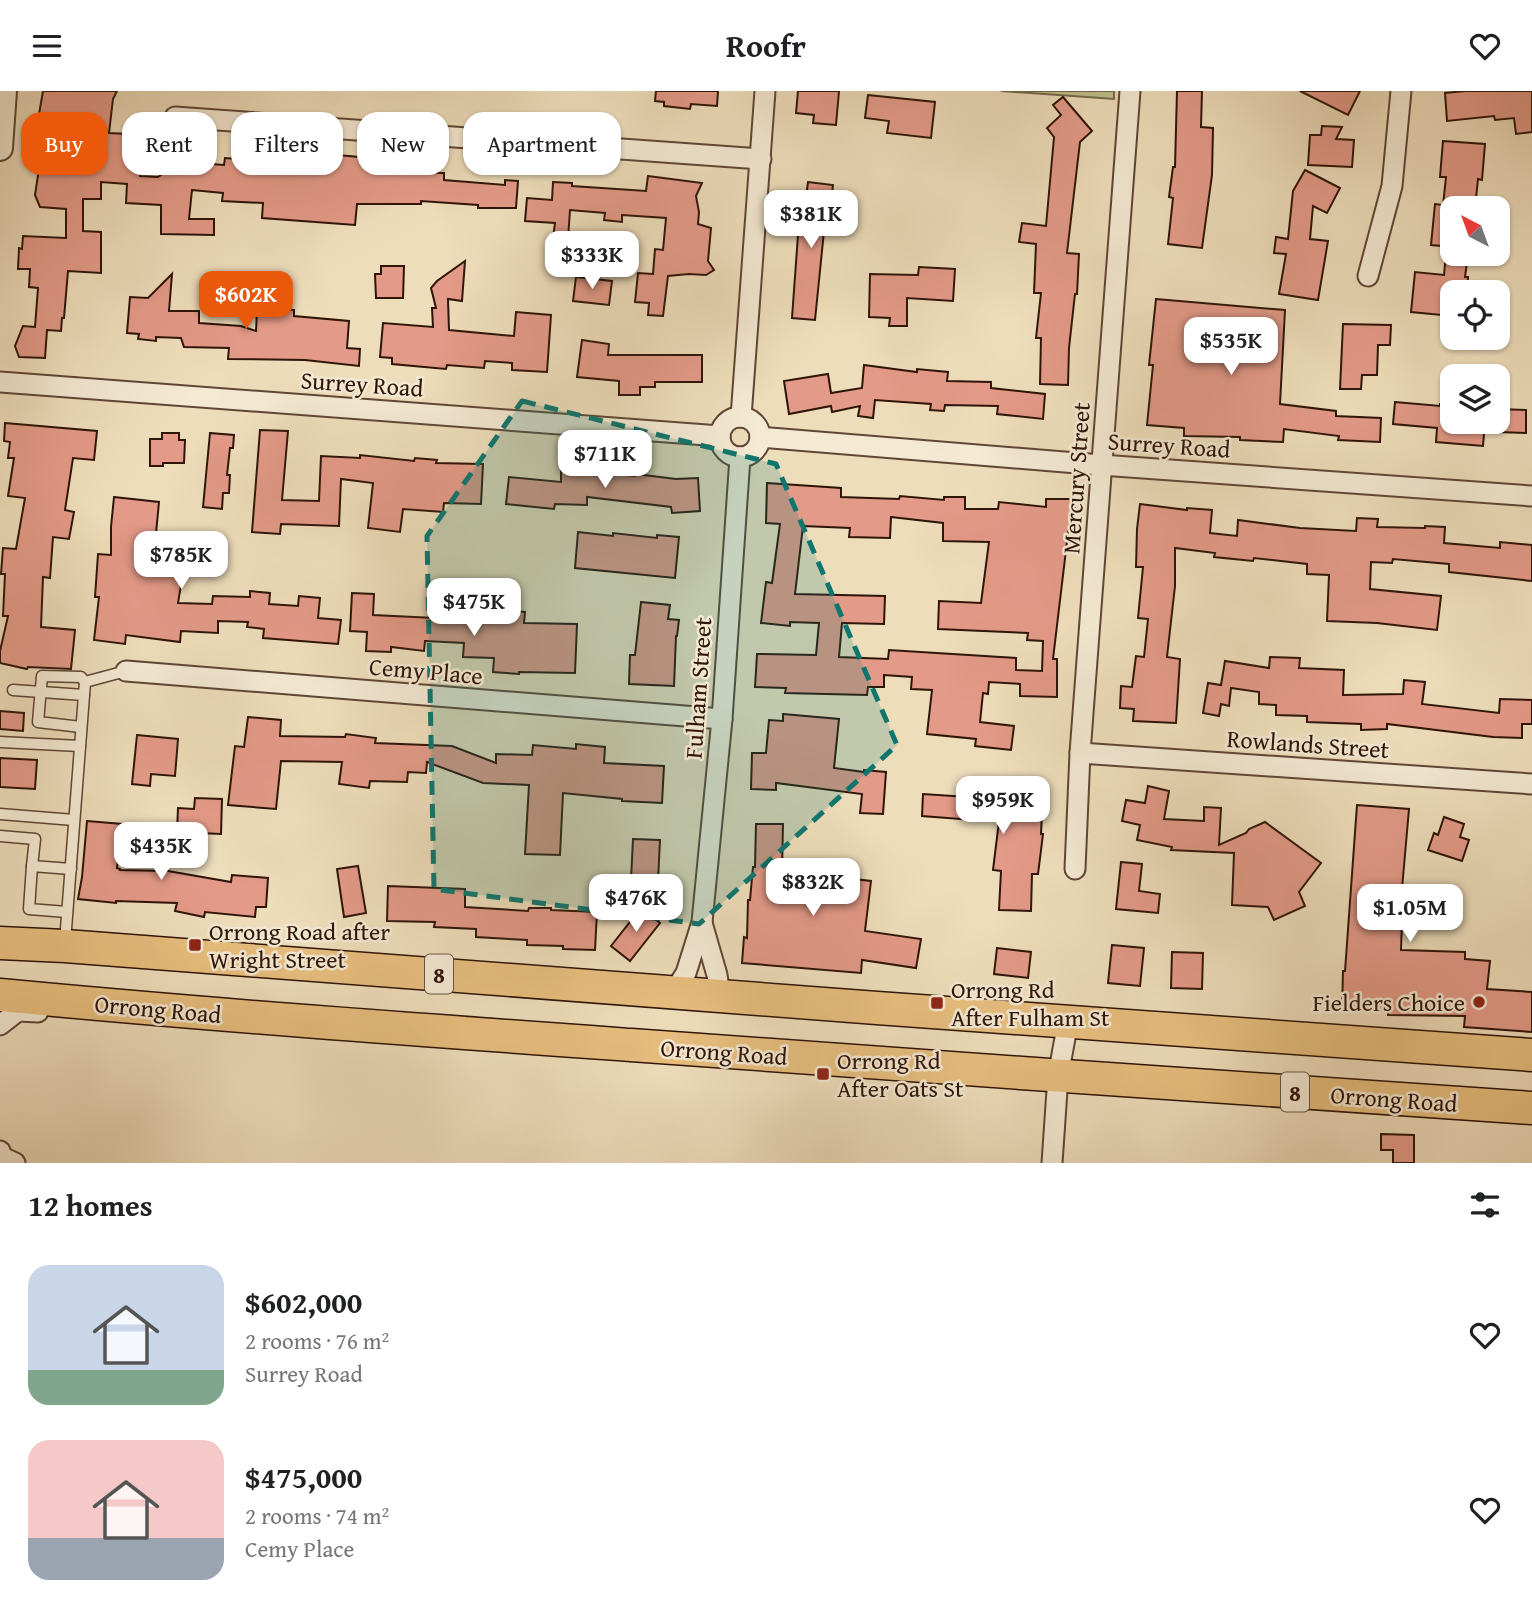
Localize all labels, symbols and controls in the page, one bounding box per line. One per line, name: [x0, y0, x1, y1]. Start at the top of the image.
text: Roofr: [726, 22, 806, 69]
icon: menu: [28, 27, 66, 65]
icon: heart: [1466, 27, 1504, 65]
chip: Buy: [21, 112, 108, 175]
chip: Rent: [122, 112, 217, 175]
chip: Filters: [231, 112, 343, 175]
chip: New: [357, 112, 449, 175]
chip: Apartment: [463, 112, 621, 175]
pin: $381K: [762, 191, 860, 250]
text: $381K: [780, 196, 842, 229]
north arrow: [1440, 196, 1510, 266]
map controls: [1440, 196, 1510, 434]
pin: $333K: [543, 231, 641, 291]
text: $333K: [561, 237, 623, 270]
pin: $602K: [197, 271, 295, 331]
text: $602K: [215, 277, 277, 310]
button: locate: [1440, 280, 1510, 350]
pin: $535K: [1182, 317, 1280, 377]
text: $535K: [1200, 323, 1262, 356]
street label: Surrey Road: [300, 362, 425, 406]
button: layers: [1440, 364, 1510, 434]
street label: Mercury Street: [1053, 400, 1099, 555]
street label: Surrey Road: [1107, 423, 1232, 467]
pin: $711K: [556, 431, 654, 490]
text: $711K: [574, 436, 636, 469]
pin: $785K: [132, 531, 230, 591]
text: $785K: [150, 537, 212, 570]
pin: $475K: [425, 579, 523, 638]
text: $475K: [443, 584, 505, 617]
street label: Fulham Street: [676, 616, 720, 760]
street label: Cemy Place: [368, 649, 484, 693]
street label: Rowlands Street: [1226, 721, 1391, 767]
pin: $959K: [954, 777, 1052, 836]
text: $959K: [972, 782, 1034, 815]
pin: $435K: [112, 823, 210, 882]
text: $435K: [130, 828, 192, 861]
pin: $832K: [764, 859, 862, 918]
text: $832K: [782, 864, 844, 897]
pin: $476K: [587, 875, 685, 934]
text: $476K: [605, 880, 667, 913]
pin: $1.05M: [1353, 885, 1467, 944]
text: $1.05M: [1373, 890, 1447, 923]
place label: Orrong Road after Wright Street: [209, 914, 390, 977]
marker: Orrong Road after Wright Street: [187, 937, 203, 953]
road number: 8: [425, 954, 453, 993]
place label: Orrong Rd After Fulham St: [951, 972, 1110, 1035]
place label: Fielders Choice: [1312, 985, 1465, 1020]
street label: Orrong Road: [93, 986, 223, 1032]
marker: Fielders Choice: [1471, 994, 1487, 1010]
marker: Orrong Rd After Fulham St: [929, 995, 945, 1011]
street label: Orrong Road: [659, 1030, 789, 1074]
place label: Orrong Rd After Oats St: [837, 1043, 964, 1106]
marker: Orrong Rd After Oats St: [815, 1066, 831, 1082]
road number: 8: [1281, 1073, 1309, 1111]
street label: Orrong Road: [1329, 1077, 1459, 1121]
text: 12 homes: [28, 1183, 153, 1227]
icon: filters: [1466, 1186, 1504, 1224]
text: $602,000: [245, 1280, 362, 1324]
icon: home: [84, 1293, 168, 1377]
icon: heart: [1466, 1316, 1504, 1354]
text: 2 rooms · 76 m²: [245, 1324, 389, 1357]
text: Surrey Road: [245, 1357, 363, 1390]
text: $475,000: [245, 1455, 362, 1499]
icon: home: [84, 1468, 168, 1552]
icon: heart: [1466, 1491, 1504, 1529]
text: 2 rooms · 74 m²: [245, 1499, 389, 1532]
text: Cemy Place: [245, 1532, 354, 1565]

